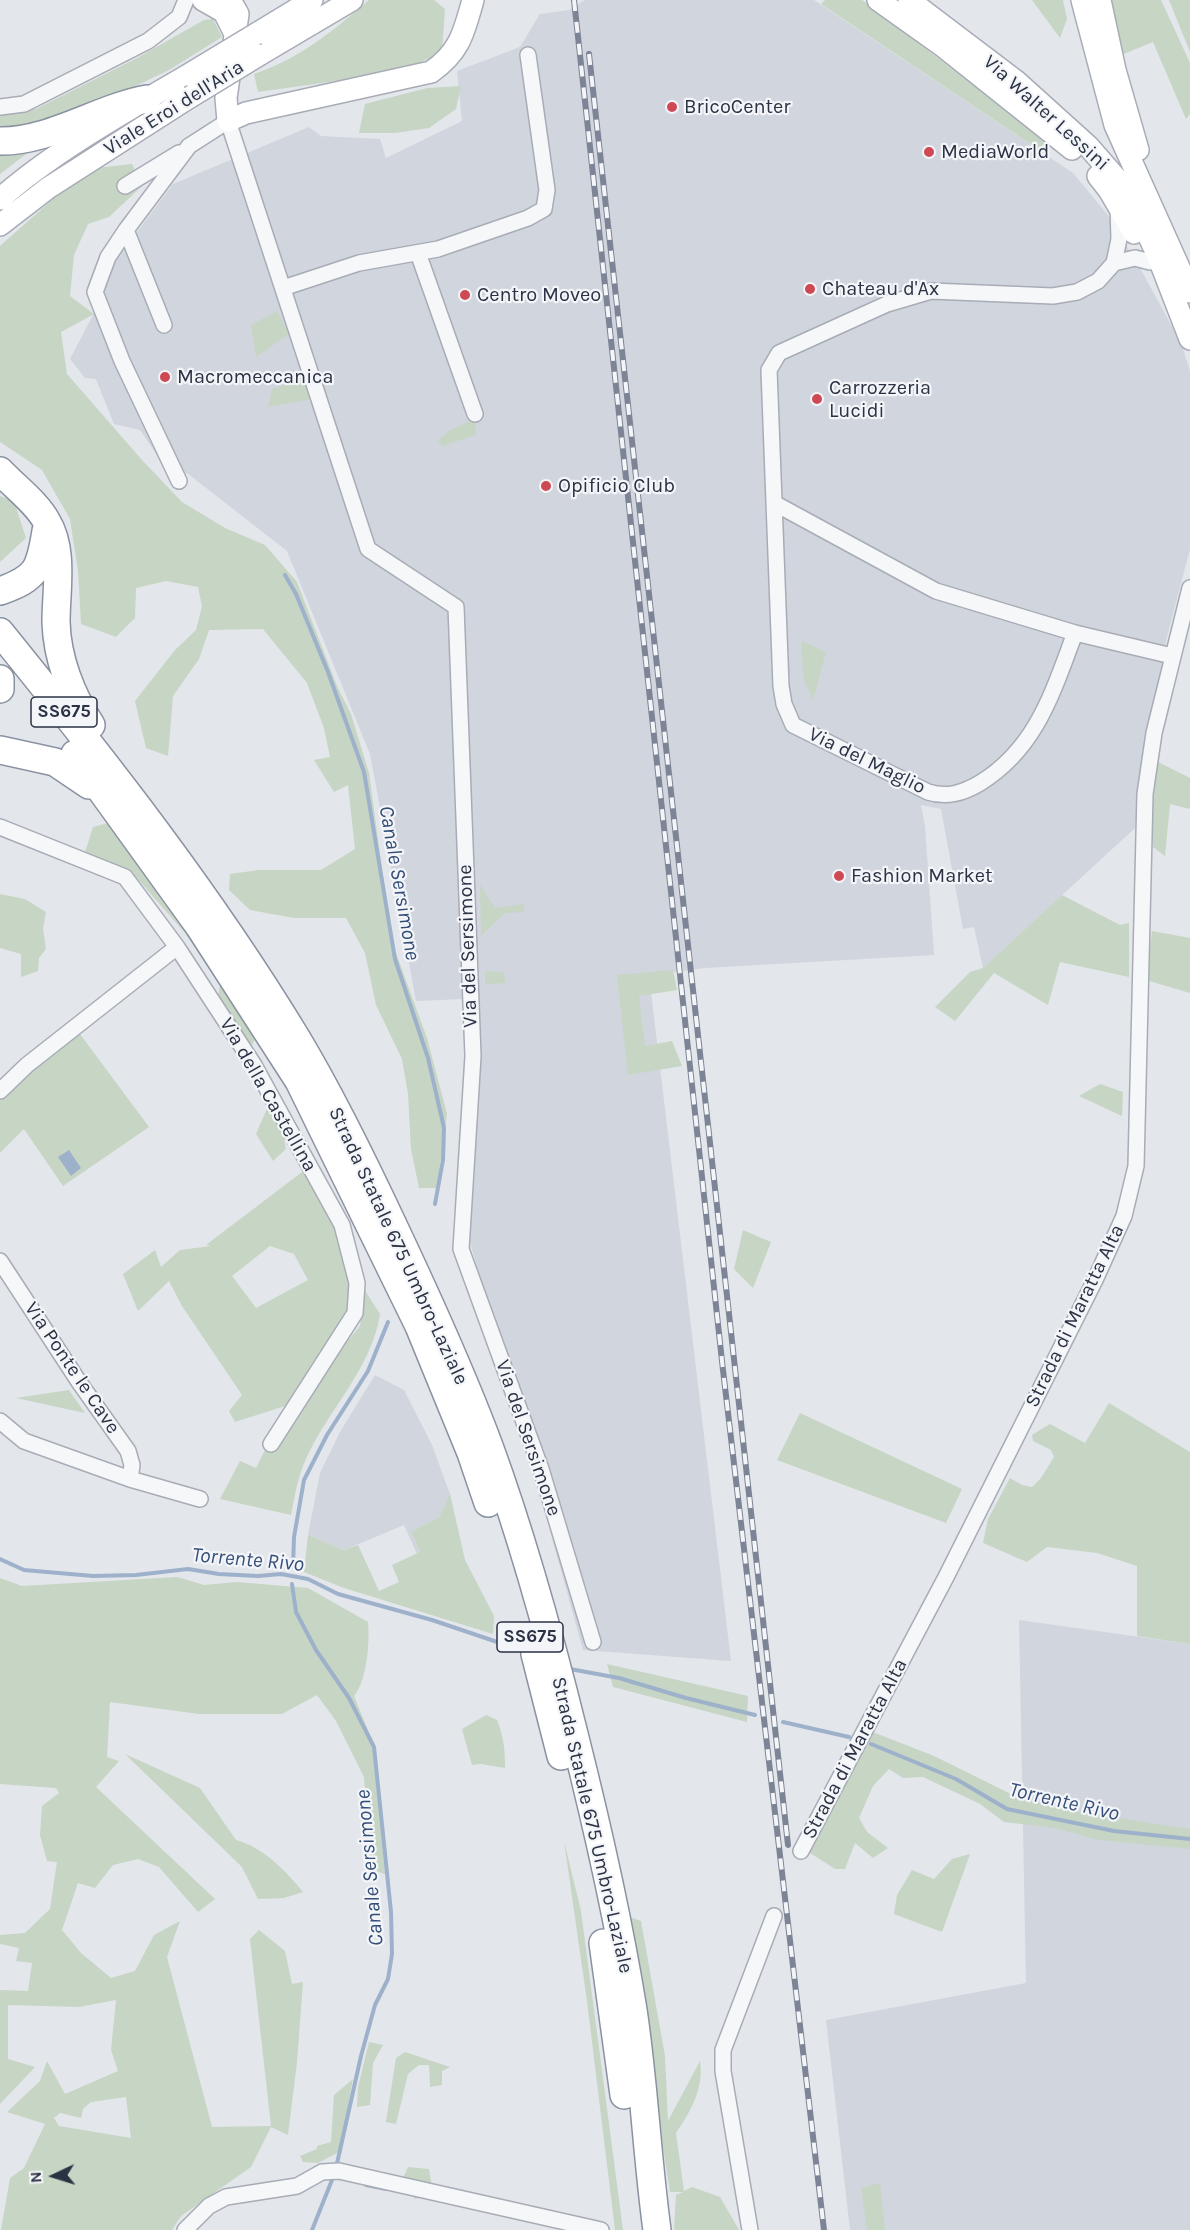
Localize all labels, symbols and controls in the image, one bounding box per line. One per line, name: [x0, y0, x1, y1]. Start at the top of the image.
street label: Via Walter Lessini: [978, 50, 1114, 176]
street label: Viale Eroi dell'Aria: [100, 55, 248, 161]
place label: BricoCenter: [684, 95, 790, 119]
marker: BricoCenter: [665, 100, 679, 114]
place label: MediaWorld: [941, 140, 1049, 164]
marker: MediaWorld: [922, 145, 936, 159]
place label: Chateau d'Ax: [822, 277, 939, 301]
marker: Chateau d'Ax: [803, 282, 817, 296]
place label: Centro Moveo: [477, 283, 601, 307]
marker: Centro Moveo: [458, 288, 472, 302]
place label: Macromeccanica: [177, 365, 333, 389]
marker: Macromeccanica: [158, 370, 172, 384]
place label: Carrozzeria Lucidi: [829, 376, 931, 423]
marker: Carrozzeria Lucidi: [810, 392, 824, 406]
place label: Opificio Club: [558, 474, 675, 498]
marker: Opificio Club: [539, 479, 553, 493]
road number: SS675: [31, 697, 97, 727]
street label: Via del Maglio: [805, 722, 929, 800]
water label: Canale Sersimone: [373, 804, 425, 962]
street label: Via del Sersimone: [453, 864, 483, 1028]
place label: Fashion Market: [851, 864, 993, 888]
marker: Fashion Market: [832, 869, 846, 883]
street label: Via della Castellina: [214, 1014, 322, 1176]
street label: Strada Statale 675 Umbro-Laziale: [323, 1103, 473, 1389]
street label: Strada di Maratta Alta: [1020, 1221, 1130, 1411]
street label: Via Ponte le Cave: [19, 1298, 125, 1438]
street label: Via del Sersimone: [490, 1357, 566, 1519]
water label: Torrente Rivo: [191, 1543, 305, 1577]
road number: SS675: [497, 1622, 563, 1652]
street label: Strada di Maratta Alta: [797, 1655, 913, 1843]
street label: Strada Statale 675 Umbro-Laziale: [546, 1674, 638, 1976]
water label: Torrente Rivo: [1007, 1777, 1121, 1827]
water label: Canale Sersimone: [351, 1789, 389, 1947]
north arrow: [24, 2146, 84, 2206]
text: N: [26, 2171, 45, 2184]

